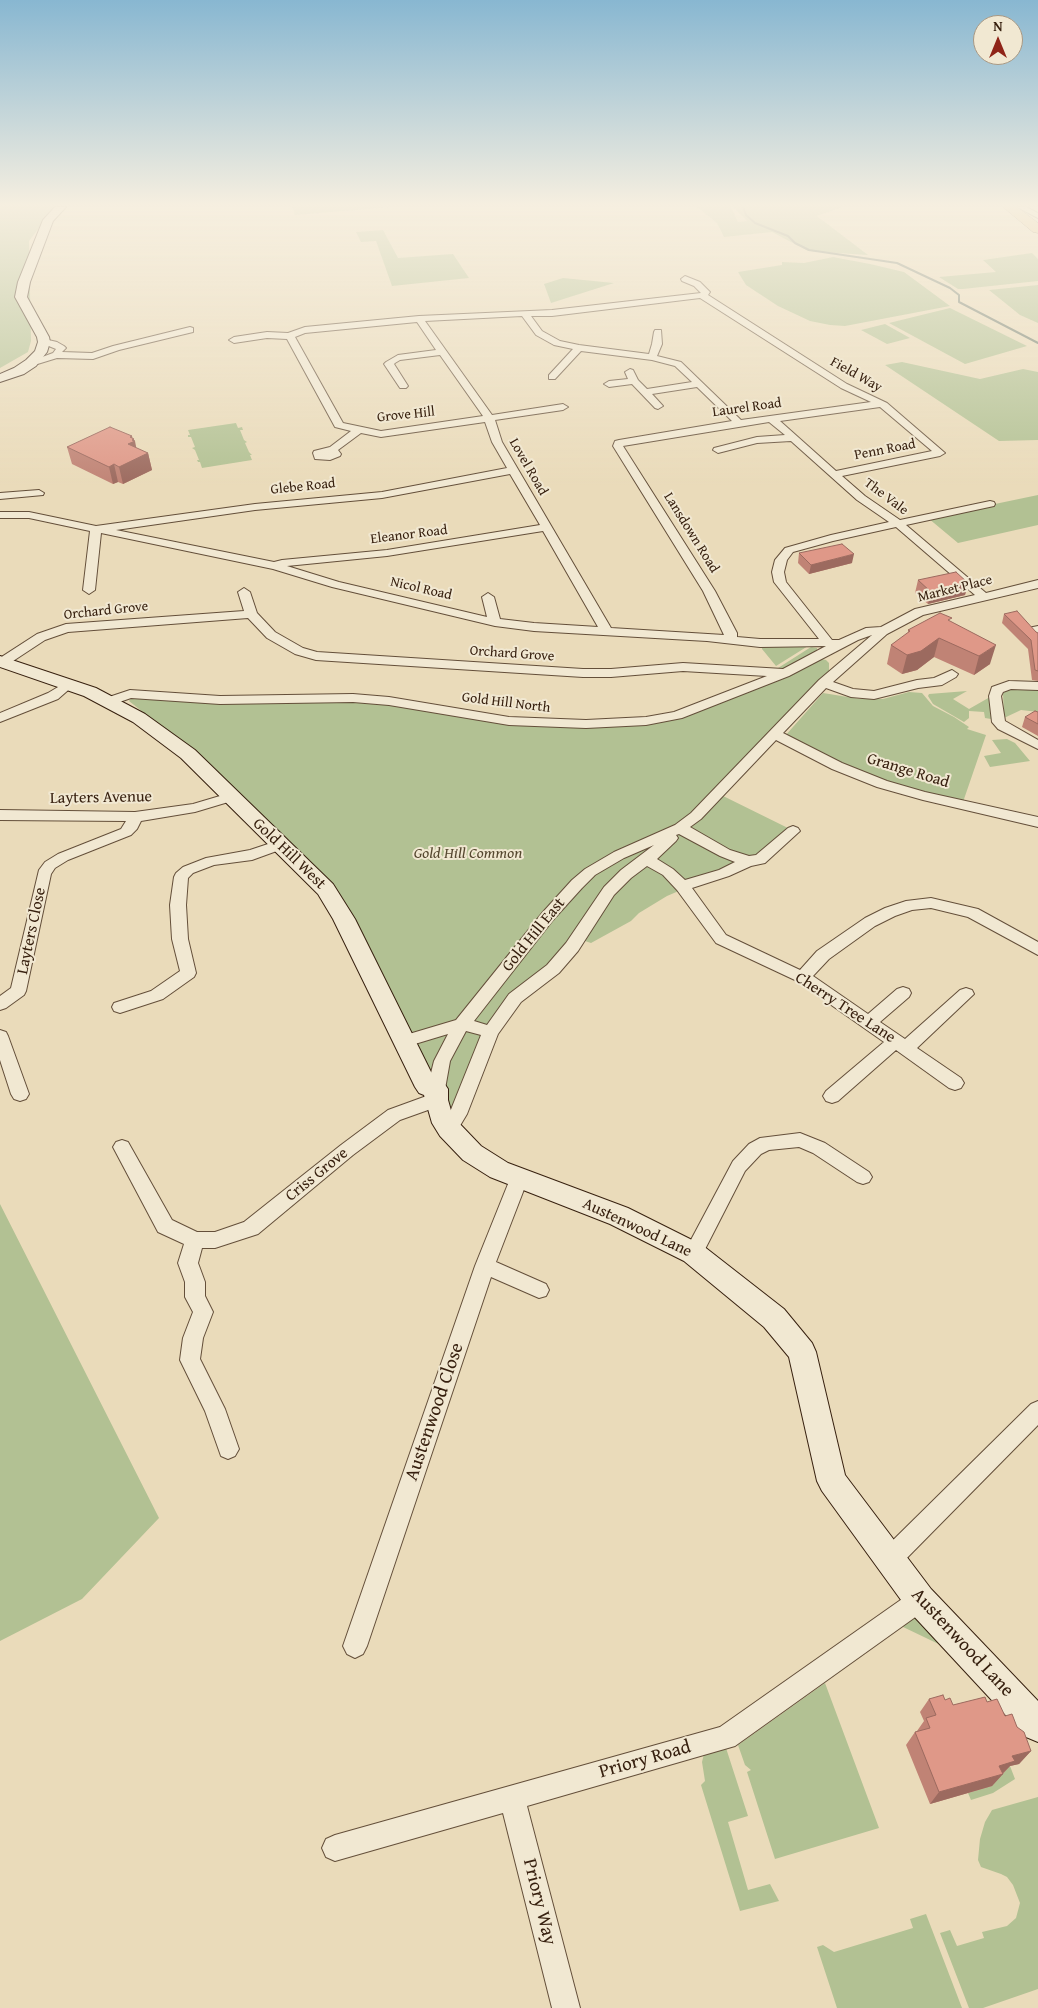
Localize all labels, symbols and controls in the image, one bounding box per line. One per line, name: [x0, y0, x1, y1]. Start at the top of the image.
north arrow: [973, 15, 1023, 65]
text: N: [993, 16, 1003, 36]
street label: Field Way: [827, 354, 885, 396]
street label: Laurel Road: [711, 395, 783, 421]
street label: Grove Hill: [376, 404, 436, 426]
street label: Lovel Road: [505, 435, 551, 499]
street label: Penn Road: [853, 436, 917, 464]
street label: Glebe Road: [270, 475, 336, 499]
street label: The Vale: [861, 475, 911, 519]
street label: Lansdown Road: [660, 490, 722, 576]
street label: Eleanor Road: [370, 522, 448, 548]
street label: Market Place: [916, 572, 994, 606]
street label: Nicol Road: [389, 574, 453, 604]
street label: Orchard Grove: [63, 598, 149, 624]
street label: Orchard Grove: [469, 643, 555, 665]
street label: Gold Hill North: [461, 689, 551, 717]
street label: Grange Road: [865, 749, 951, 793]
street label: Layters Avenue: [50, 788, 152, 808]
street label: Gold Hill West: [248, 814, 330, 894]
park label: Gold Hill Common: [414, 844, 522, 864]
street label: Layters Close: [13, 886, 51, 976]
street label: Gold Hill East: [498, 894, 570, 976]
street label: Cherry Tree Lane: [791, 968, 899, 1048]
street label: Criss Grove: [282, 1144, 352, 1206]
street label: Austenwood Lane: [579, 1194, 695, 1262]
street label: Austenwood Close: [401, 1340, 469, 1484]
street label: Austenwood Lane: [906, 1584, 1018, 1702]
street label: Priory Road: [597, 1736, 693, 1784]
street label: Priory Way: [517, 1856, 561, 1948]

